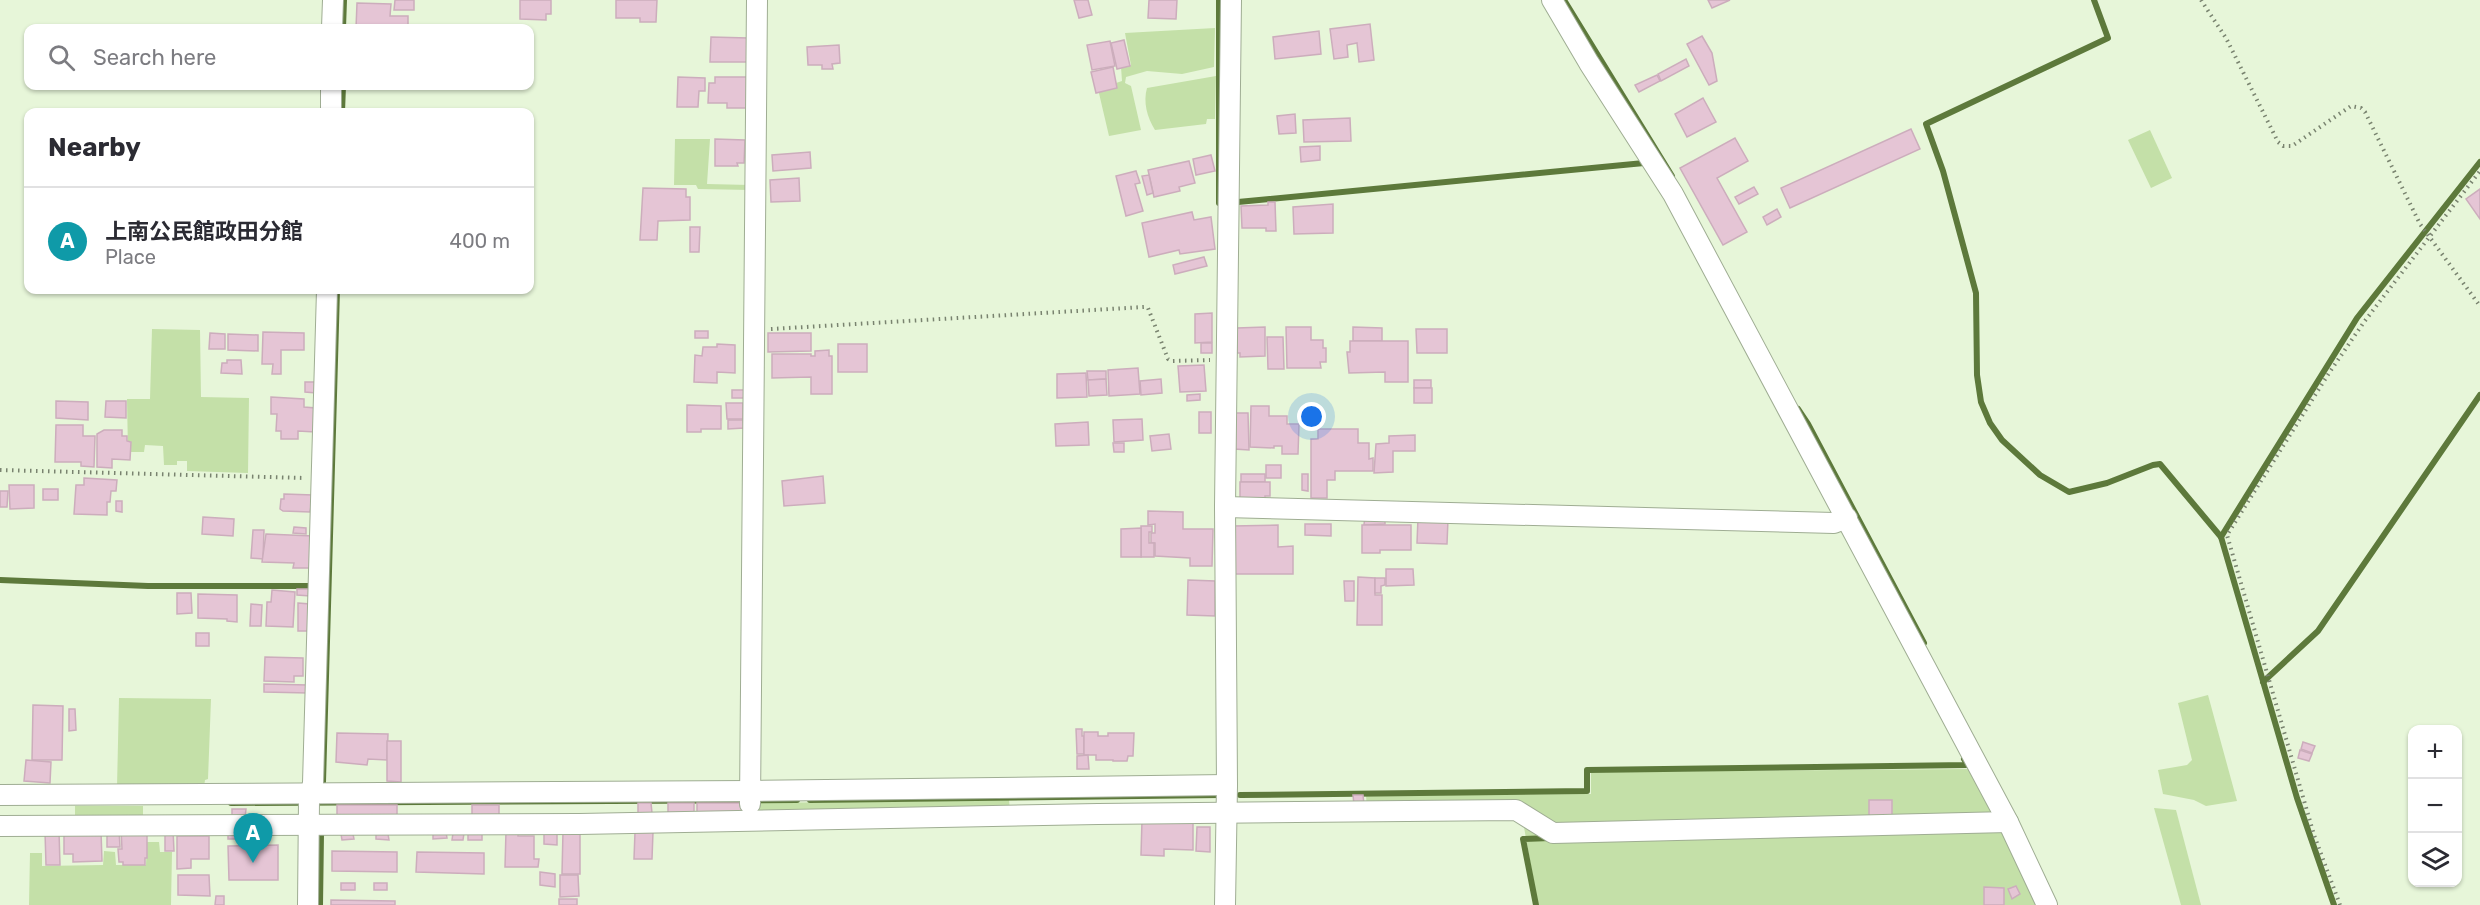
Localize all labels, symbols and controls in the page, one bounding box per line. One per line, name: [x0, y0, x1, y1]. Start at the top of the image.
search box: [24, 24, 534, 90]
icon: search: [45, 41, 78, 74]
text: Search here: [93, 44, 216, 71]
text: Nearby: [48, 132, 141, 163]
text: 上南公民館政田分館: [105, 218, 303, 245]
text: A: [60, 229, 75, 253]
text: 400 m: [450, 229, 510, 253]
text: Place: [105, 245, 156, 269]
your location: [1297, 402, 1326, 431]
map controls: [2408, 725, 2462, 887]
button: +: [2408, 725, 2462, 779]
button: −: [2408, 779, 2462, 833]
pin: A: [234, 814, 272, 863]
button: layers: [2408, 833, 2462, 887]

